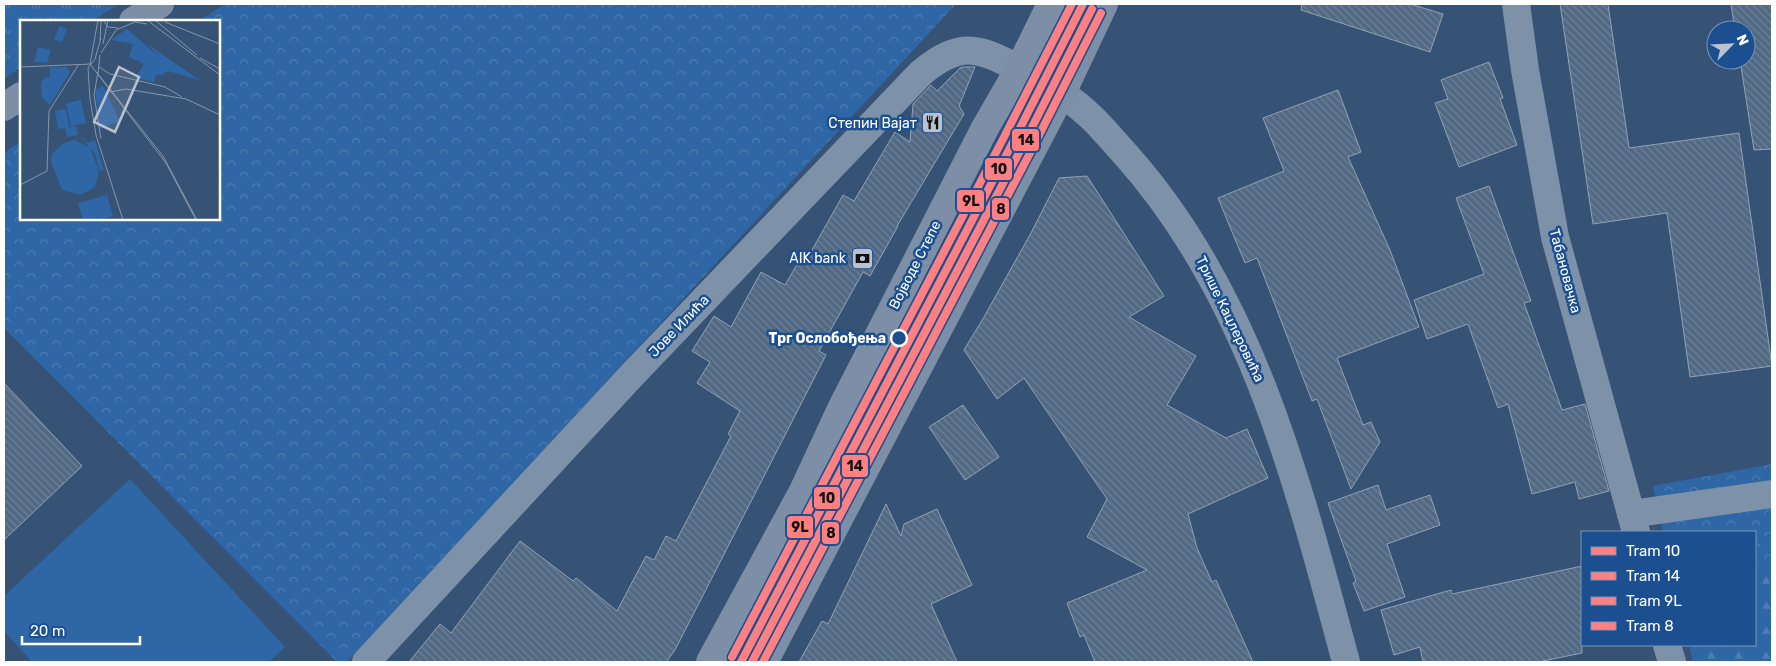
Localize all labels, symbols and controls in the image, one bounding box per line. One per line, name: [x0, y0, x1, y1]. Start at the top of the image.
inset map: [20, 20, 220, 220]
north arrow: [1706, 20, 1756, 70]
text: N: [1733, 32, 1752, 48]
restaurant icon: Степин Вајат: [921, 111, 945, 135]
place label: Степин Вајат: [828, 115, 917, 132]
line badge: 14: [1011, 128, 1040, 152]
text: 14: [1018, 132, 1035, 149]
line badge: 10: [984, 157, 1013, 181]
text: 10: [991, 161, 1007, 178]
line badge: 9L: [956, 189, 985, 213]
text: 9L: [962, 193, 980, 210]
line badge: 8: [991, 197, 1010, 221]
text: 8: [996, 201, 1006, 218]
street label: Војводе Степе: [885, 218, 945, 312]
street label: Табановачка: [1546, 227, 1584, 315]
bank icon: AIK bank: [850, 246, 874, 270]
place label: AIK bank: [789, 250, 847, 267]
street label: Трише Кацлеровића: [1192, 253, 1268, 385]
street label: Јове Илића: [645, 292, 713, 360]
marker: Трг Ослобођења: [890, 329, 908, 347]
place label: Трг Ослобођења: [768, 330, 886, 347]
line badge: 14: [841, 454, 869, 478]
text: 14: [847, 458, 864, 475]
line badge: 10: [813, 486, 841, 510]
text: 10: [819, 490, 835, 507]
line badge: 9L: [786, 515, 814, 539]
text: 9L: [791, 519, 809, 536]
line badge: 8: [821, 521, 840, 545]
text: 8: [826, 525, 836, 542]
legend: [1581, 531, 1756, 646]
text: Tram 10: [1626, 542, 1680, 560]
text: Tram 14: [1626, 567, 1680, 585]
text: Tram 9L: [1626, 592, 1682, 610]
scale bar: [22, 614, 140, 646]
text: Tram 8: [1626, 617, 1674, 635]
text: 20 m: [30, 622, 65, 640]

